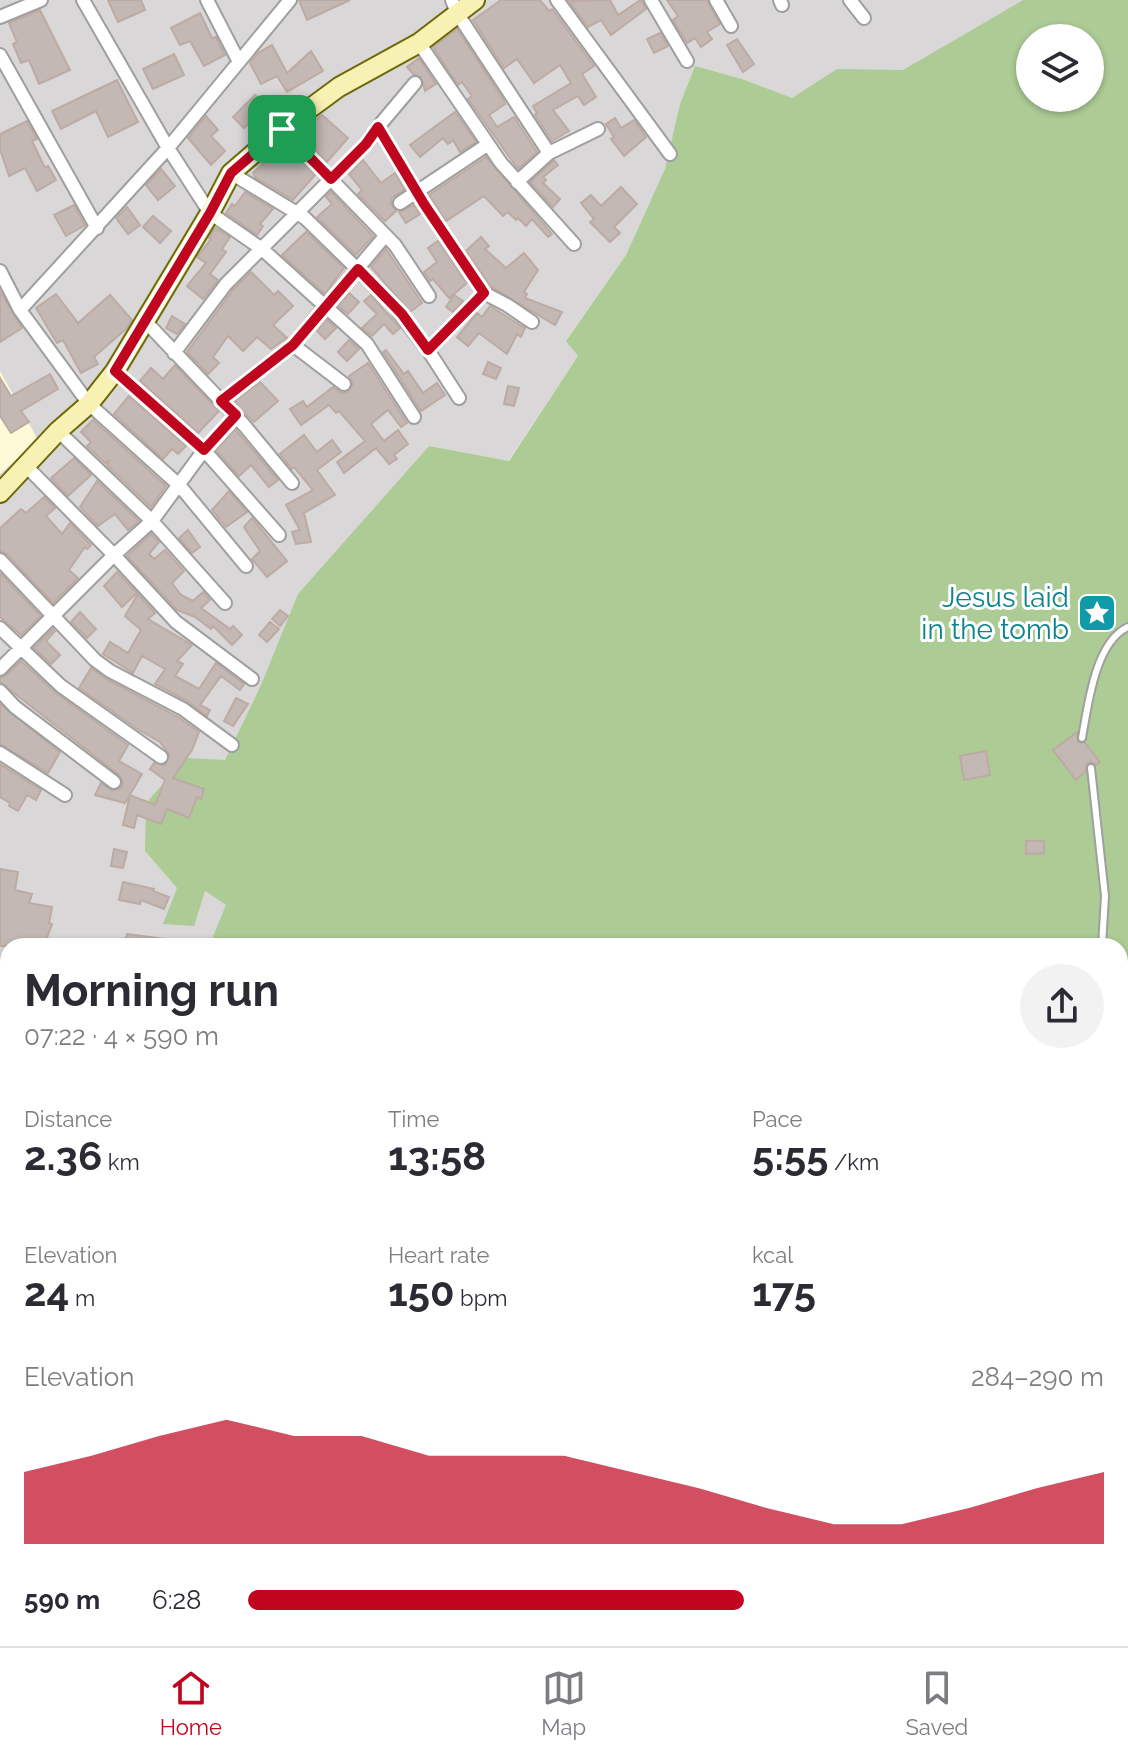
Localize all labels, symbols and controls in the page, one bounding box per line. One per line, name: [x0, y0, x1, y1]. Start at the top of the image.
map controls: [1016, 24, 1104, 112]
button: layers: [1016, 24, 1104, 112]
pin: [248, 95, 316, 163]
icon: arrive: [260, 107, 304, 151]
place label: Jesus laid in the tomb: [921, 581, 1069, 646]
place icon: Jesus laid in the tomb: [1076, 592, 1118, 634]
button: share: [1020, 964, 1104, 1048]
text: Morning run: [24, 965, 279, 1016]
text: 07:22 · 4 × 590 m: [24, 1021, 219, 1051]
text: Distance: [24, 1106, 112, 1132]
text: Time: [388, 1106, 439, 1132]
text: Pace: [752, 1106, 802, 1132]
text: 2.36: [24, 1132, 102, 1179]
text: 13:58: [388, 1132, 486, 1179]
text: 5:55: [752, 1132, 828, 1179]
text: km: [102, 1149, 140, 1175]
text: /km: [828, 1149, 879, 1175]
text: Elevation: [24, 1242, 117, 1268]
text: Heart rate: [388, 1242, 489, 1268]
text: kcal: [752, 1242, 793, 1268]
text: 24: [24, 1268, 69, 1315]
text: 150: [388, 1268, 454, 1315]
text: 175: [752, 1268, 816, 1315]
text: m: [69, 1285, 95, 1311]
text: bpm: [454, 1285, 507, 1311]
text: Elevation: [24, 1362, 134, 1392]
text: 284–290 m: [971, 1362, 1104, 1392]
text: 590 m: [24, 1585, 100, 1615]
text: 6:28: [152, 1585, 202, 1615]
tab: Home: [160, 1666, 222, 1740]
tab: Map: [541, 1666, 586, 1740]
tab: Saved: [905, 1666, 968, 1740]

